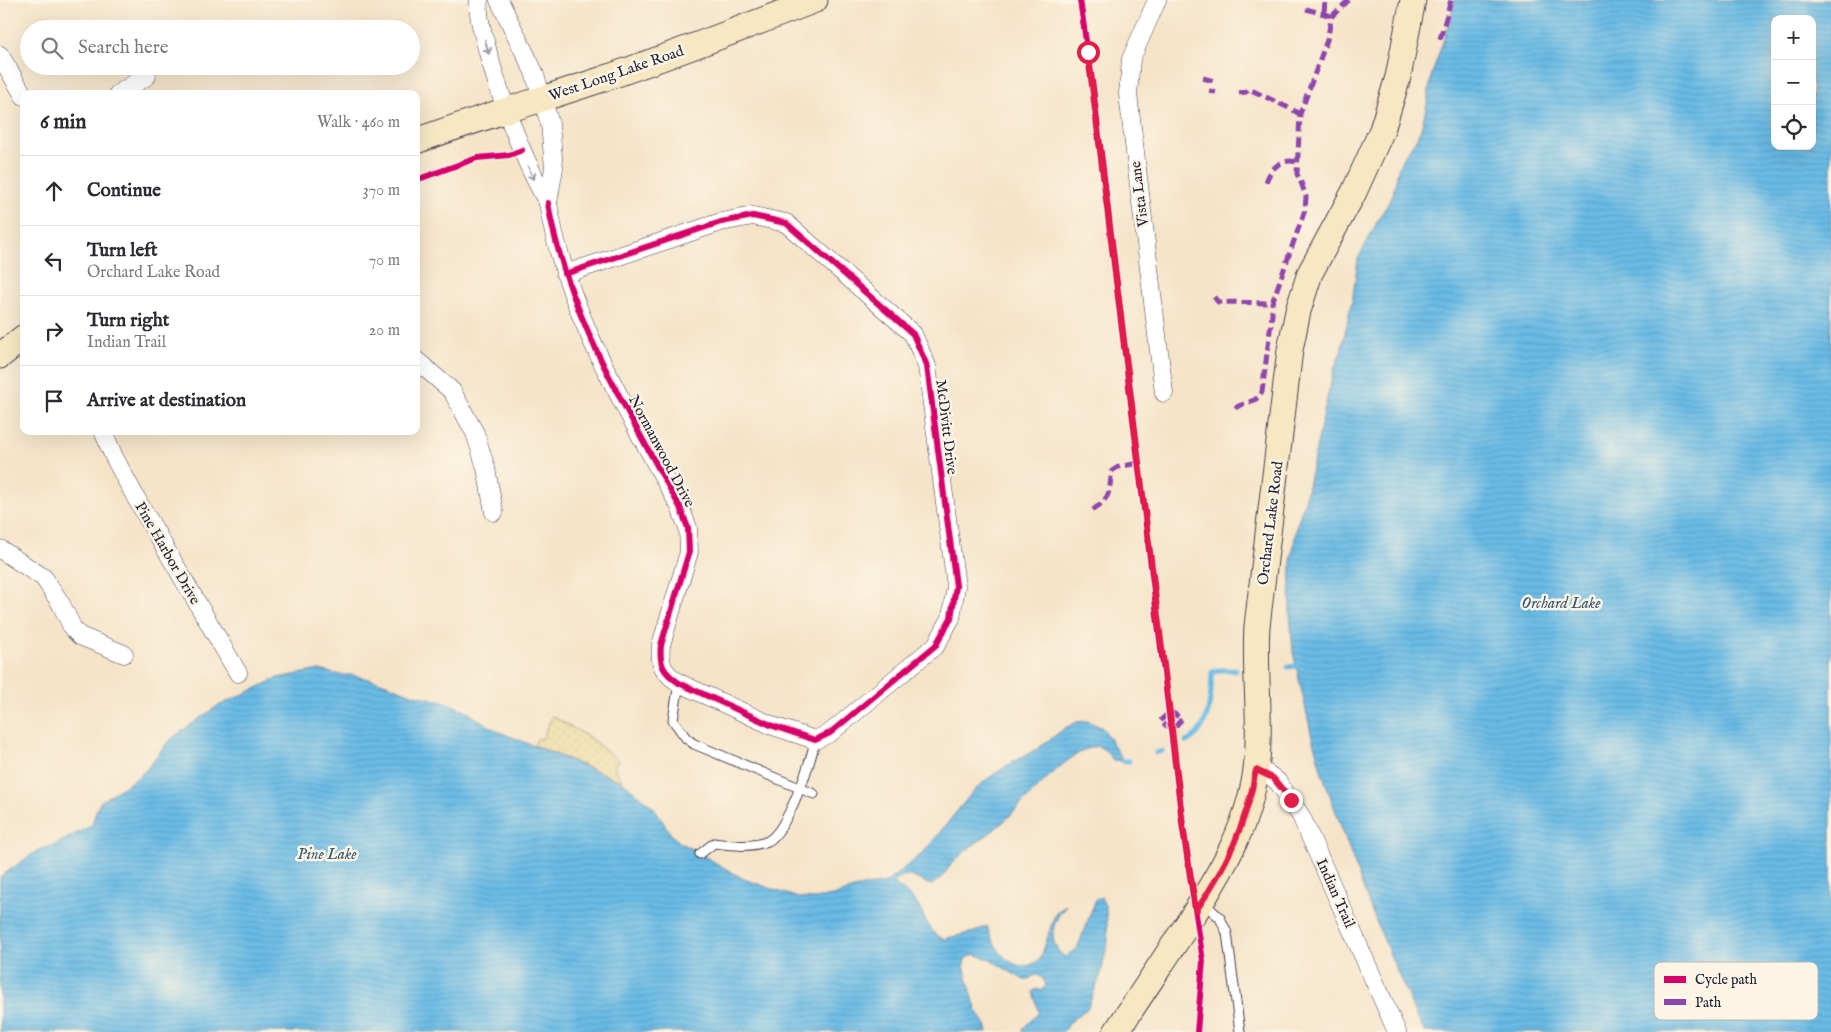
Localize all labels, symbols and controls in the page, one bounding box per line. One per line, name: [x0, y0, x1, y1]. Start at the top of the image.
map controls: [1771, 15, 1816, 150]
button: +: [1771, 15, 1816, 60]
search box: [20, 20, 420, 75]
icon: search: [38, 34, 66, 62]
text: Search here: [78, 36, 169, 60]
one-way arrow: [483, 39, 492, 55]
street label: West Long Lake Road: [546, 41, 687, 105]
route start: [1077, 41, 1100, 64]
button: −: [1771, 60, 1816, 105]
button: locate: [1771, 105, 1816, 150]
text: 6 min: [40, 109, 86, 136]
text: Walk · 460 m: [317, 113, 400, 133]
street label: Vista Lane: [1126, 160, 1153, 229]
one-way arrow: [527, 165, 537, 180]
icon: ahead: [40, 177, 68, 205]
text: Continue: [87, 179, 161, 203]
text: 370 m: [363, 181, 400, 201]
text: Turn left: [87, 239, 158, 263]
icon: left: [40, 247, 68, 275]
text: 70 m: [369, 251, 400, 271]
text: Orchard Lake Road: [87, 263, 220, 283]
text: Turn right: [87, 309, 169, 333]
icon: right: [40, 317, 68, 345]
text: 20 m: [369, 321, 400, 341]
text: Indian Trail: [87, 333, 166, 353]
street label: McDivitt Drive: [931, 379, 962, 476]
icon: arrive: [40, 387, 68, 415]
text: Arrive at destination: [87, 389, 246, 413]
street label: Normanwood Drive: [624, 392, 699, 511]
street label: Orchard Lake Road: [1253, 459, 1288, 586]
street label: Pine Harbor Drive: [130, 498, 205, 608]
water label: Orchard Lake: [1521, 594, 1601, 614]
route end: [1280, 789, 1303, 812]
water label: Pine Lake: [297, 845, 357, 865]
street label: Indian Trail: [1312, 855, 1360, 932]
legend: [1654, 962, 1818, 1020]
text: Cycle path: [1695, 971, 1757, 989]
text: Path: [1695, 994, 1722, 1012]

